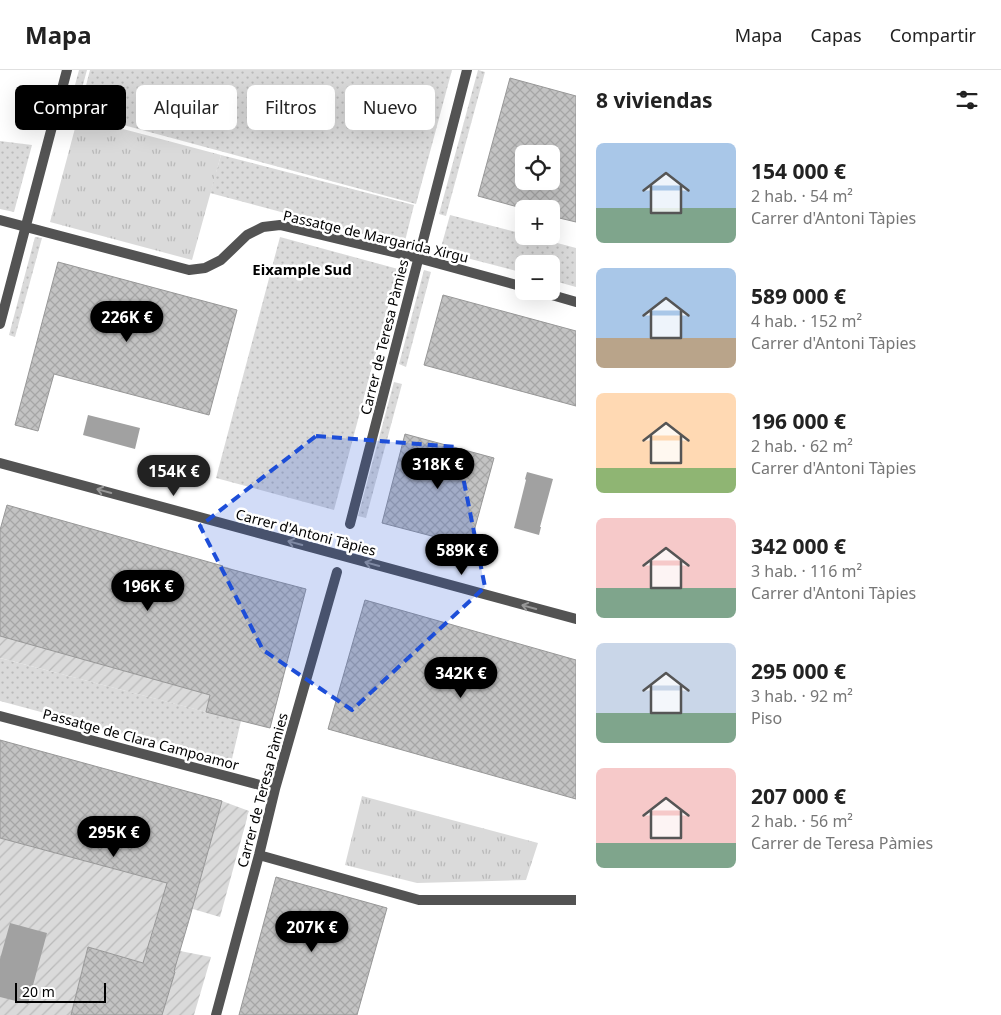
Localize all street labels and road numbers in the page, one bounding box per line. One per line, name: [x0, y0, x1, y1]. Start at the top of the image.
street label: Passatge de Margarida Xirgu: [281, 205, 471, 267]
street label: Carrer de Teresa Pàmies: [356, 257, 413, 417]
street label: Carrer d'Antoni Tàpies: [234, 504, 379, 560]
street label: Passatge de Clara Campoamor: [41, 704, 241, 774]
street label: Carrer de Teresa Pàmies: [232, 710, 292, 869]

